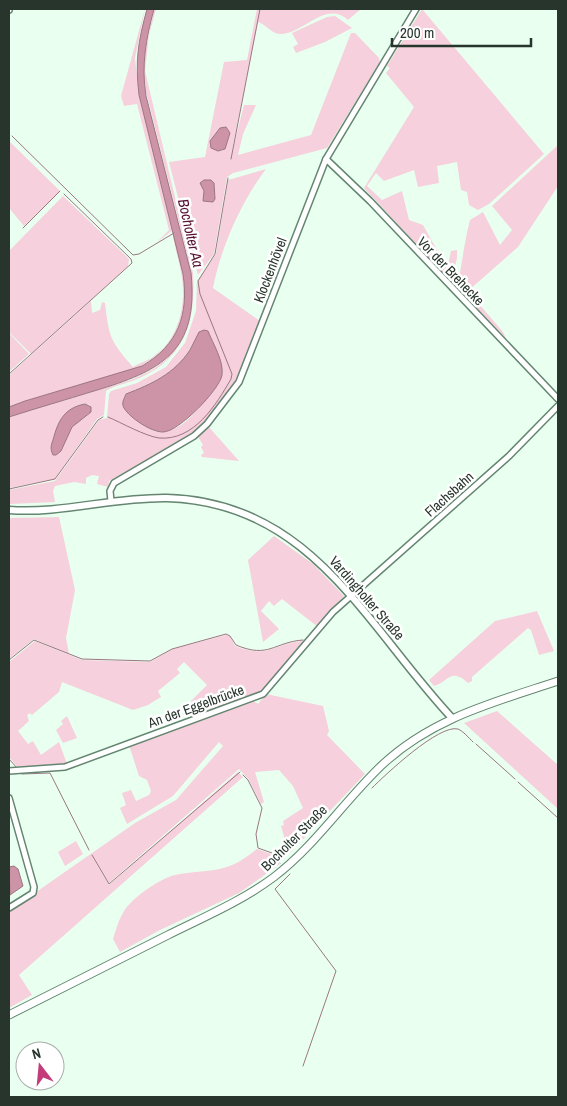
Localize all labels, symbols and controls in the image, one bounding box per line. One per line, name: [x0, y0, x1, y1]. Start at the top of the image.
scale bar: [392, 15, 531, 47]
text: 200 m: [400, 22, 434, 43]
water label: Bocholter Aa: [173, 197, 209, 269]
street label: Vor der Brehecke: [414, 233, 488, 309]
street label: Klockenhövel: [249, 235, 291, 305]
street label: Flachsbahn: [421, 467, 477, 521]
street label: Vardingholter Straße: [326, 552, 408, 644]
street label: An der Eggelbrücke: [145, 680, 246, 732]
street label: Bocholter Straße: [257, 801, 331, 875]
north arrow: [15, 1041, 65, 1091]
text: N: [30, 1044, 43, 1063]

